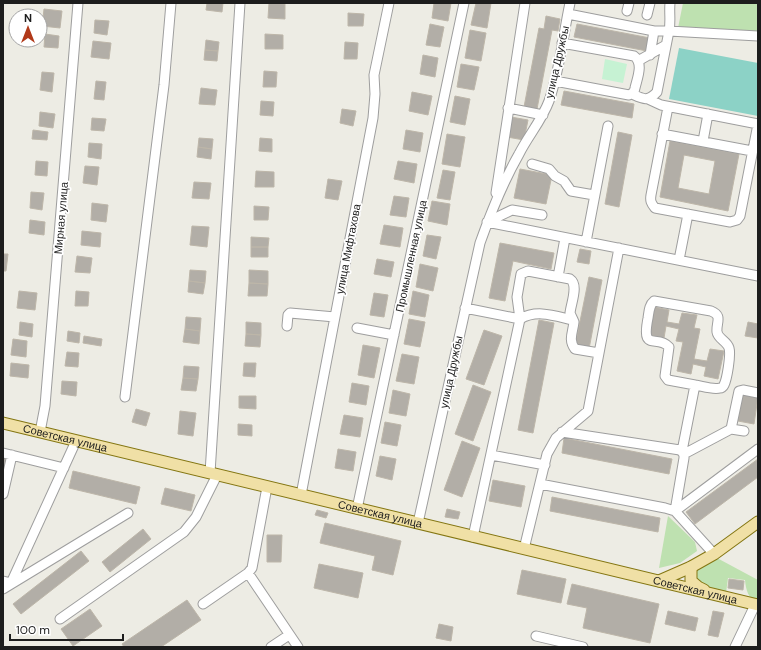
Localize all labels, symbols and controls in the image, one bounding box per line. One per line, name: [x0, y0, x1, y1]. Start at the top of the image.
north arrow: [8, 8, 48, 48]
text: N: [24, 11, 32, 25]
street label: улица Дружбы: [542, 24, 572, 100]
street label: Мирная улица: [51, 180, 71, 255]
street label: Промышленная улица: [392, 198, 430, 313]
street label: улица Мифтахова: [332, 202, 364, 295]
street label: улица Дружбы: [436, 334, 466, 410]
street label: Советская улица: [22, 421, 110, 455]
street label: Советская улица: [337, 497, 425, 531]
street label: Советская улица: [652, 573, 740, 607]
scale bar: [10, 616, 123, 642]
text: 100 m: [16, 622, 50, 638]

